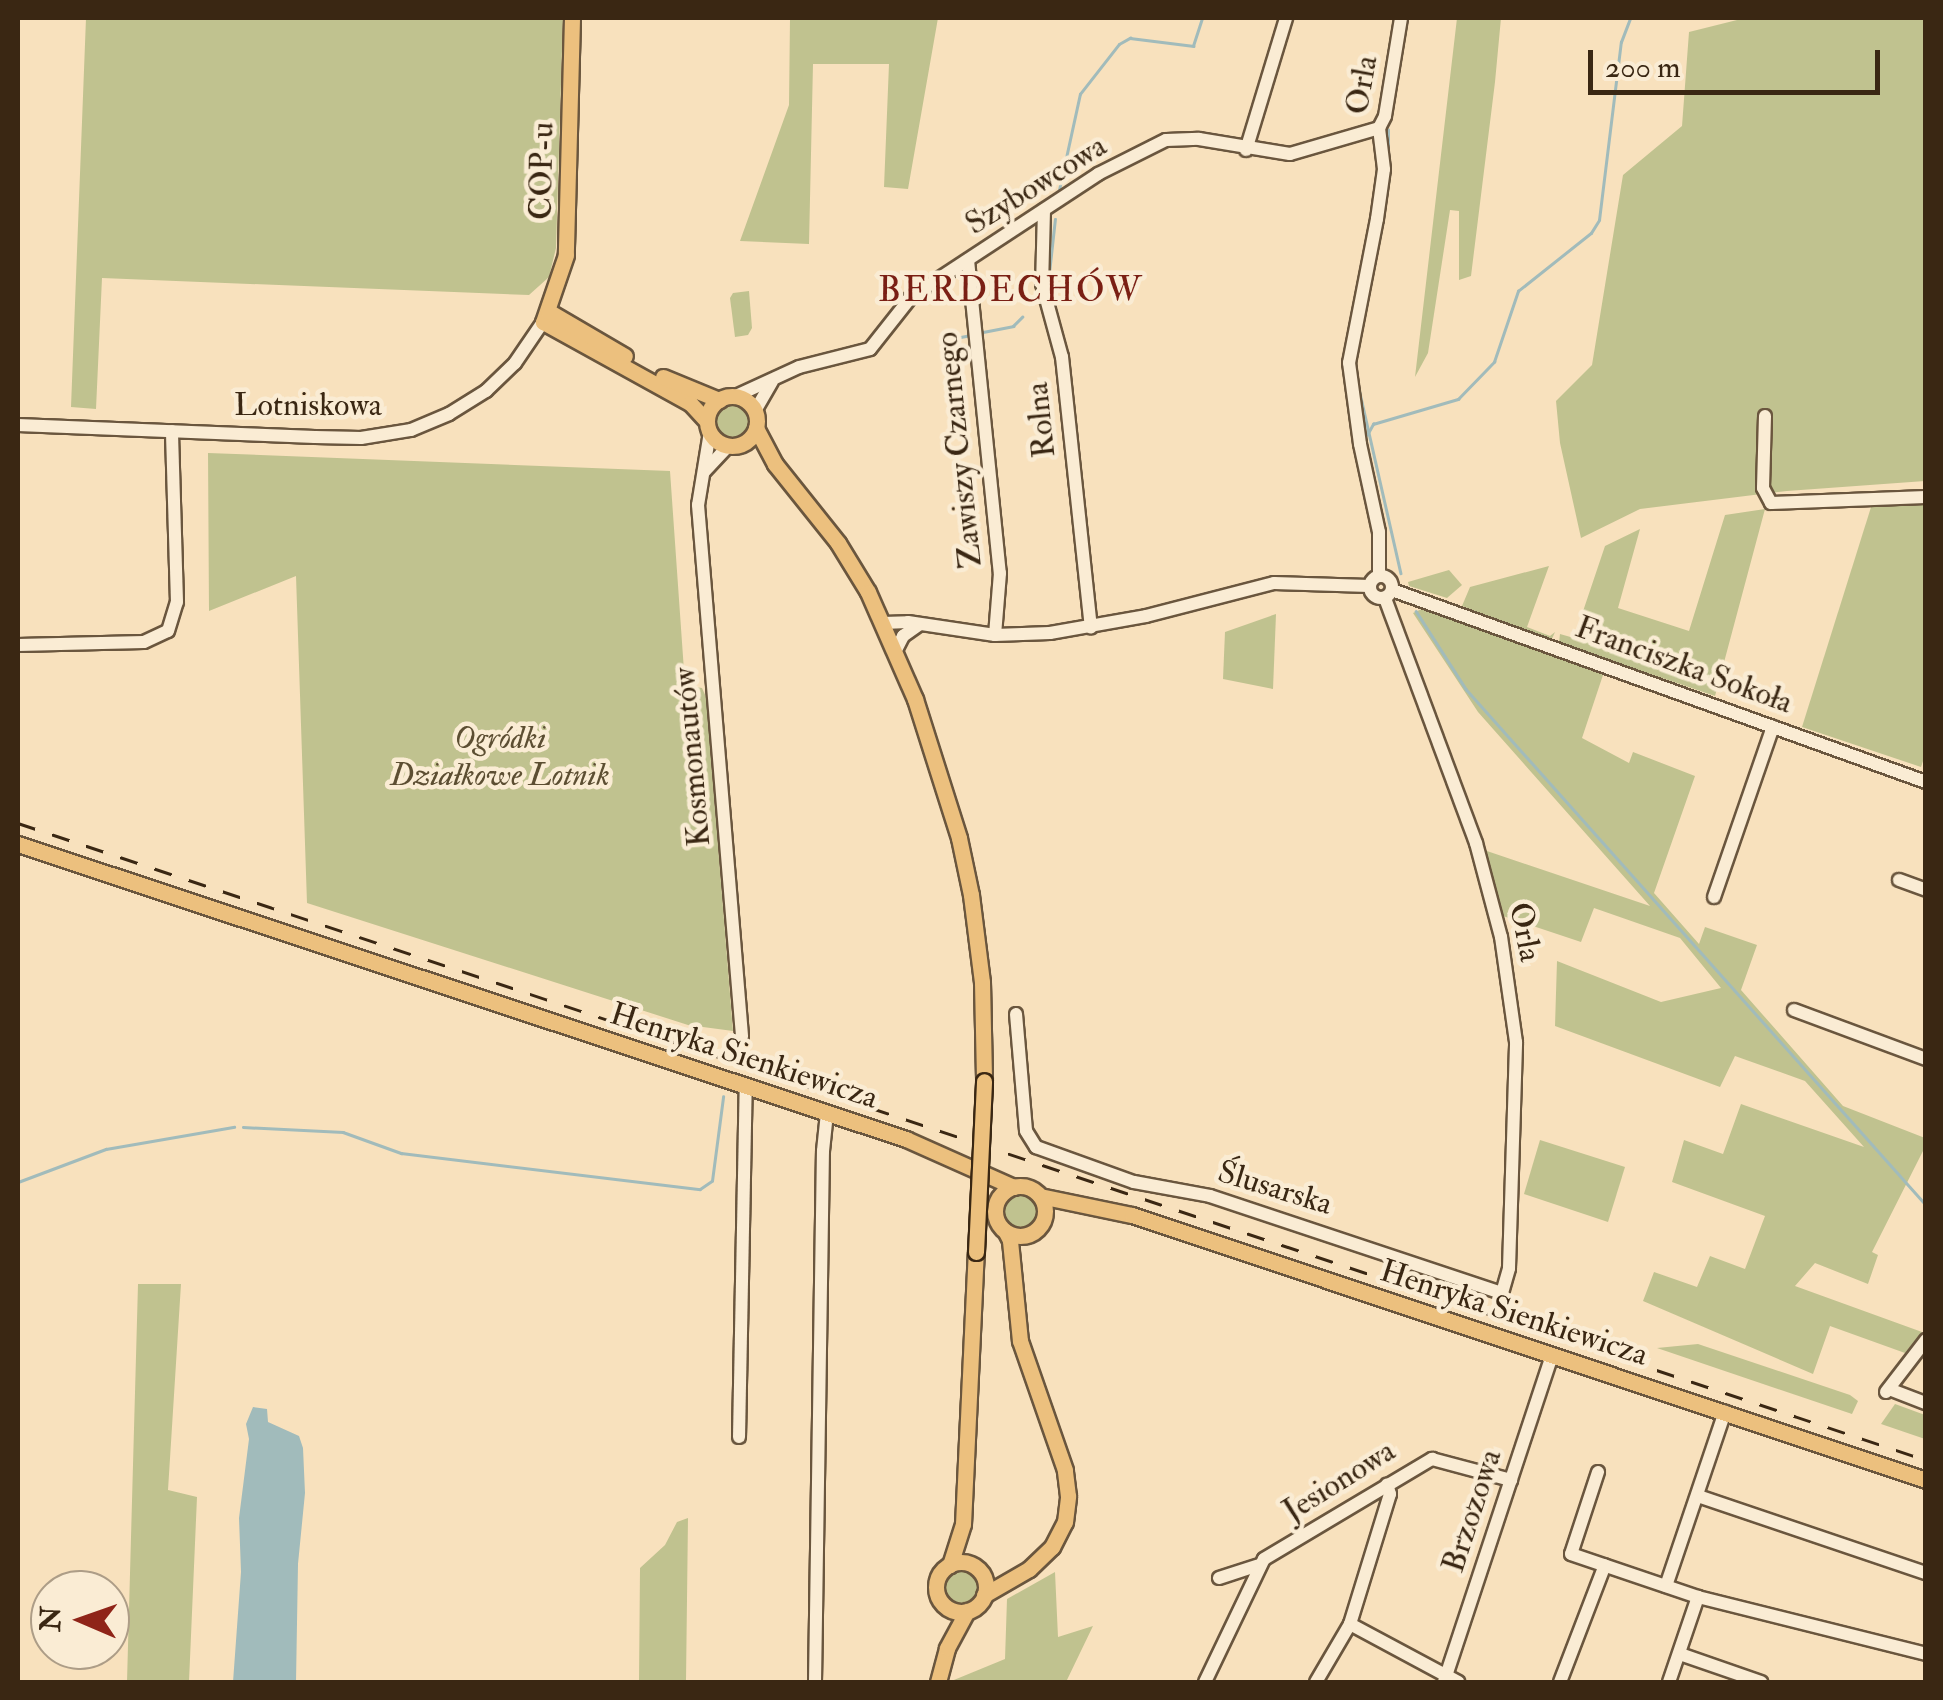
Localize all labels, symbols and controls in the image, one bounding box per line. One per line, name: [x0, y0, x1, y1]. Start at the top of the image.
scale bar: [1593, 30, 1886, 92]
text: 200 m: [1605, 49, 1681, 86]
street label: Orla: [1338, 53, 1386, 117]
street label: COP-u: [522, 122, 562, 220]
street label: Szybowcowa: [959, 127, 1113, 243]
district label: BERDECHÓW: [878, 269, 1144, 311]
street label: Zawiszy Czarnego: [928, 330, 990, 570]
street label: Rolna: [1018, 380, 1064, 460]
street label: Lotniskowa: [234, 386, 382, 424]
street label: Franciszka Sokoła: [1570, 608, 1798, 722]
street label: Kosmonautów: [665, 666, 719, 848]
park label: Ogródki Działkowe Lotnik: [390, 720, 610, 795]
street label: Orla: [1501, 899, 1549, 965]
street label: Henryka Sienkiewicza: [605, 995, 883, 1117]
street label: Ślusarska: [1213, 1152, 1337, 1224]
street label: Henryka Sienkiewicza: [1375, 1252, 1653, 1374]
street label: Jesionowa: [1276, 1432, 1402, 1530]
street label: Brzozowa: [1434, 1445, 1510, 1577]
north arrow: [30, 1570, 130, 1670]
text: N: [34, 1606, 69, 1632]

